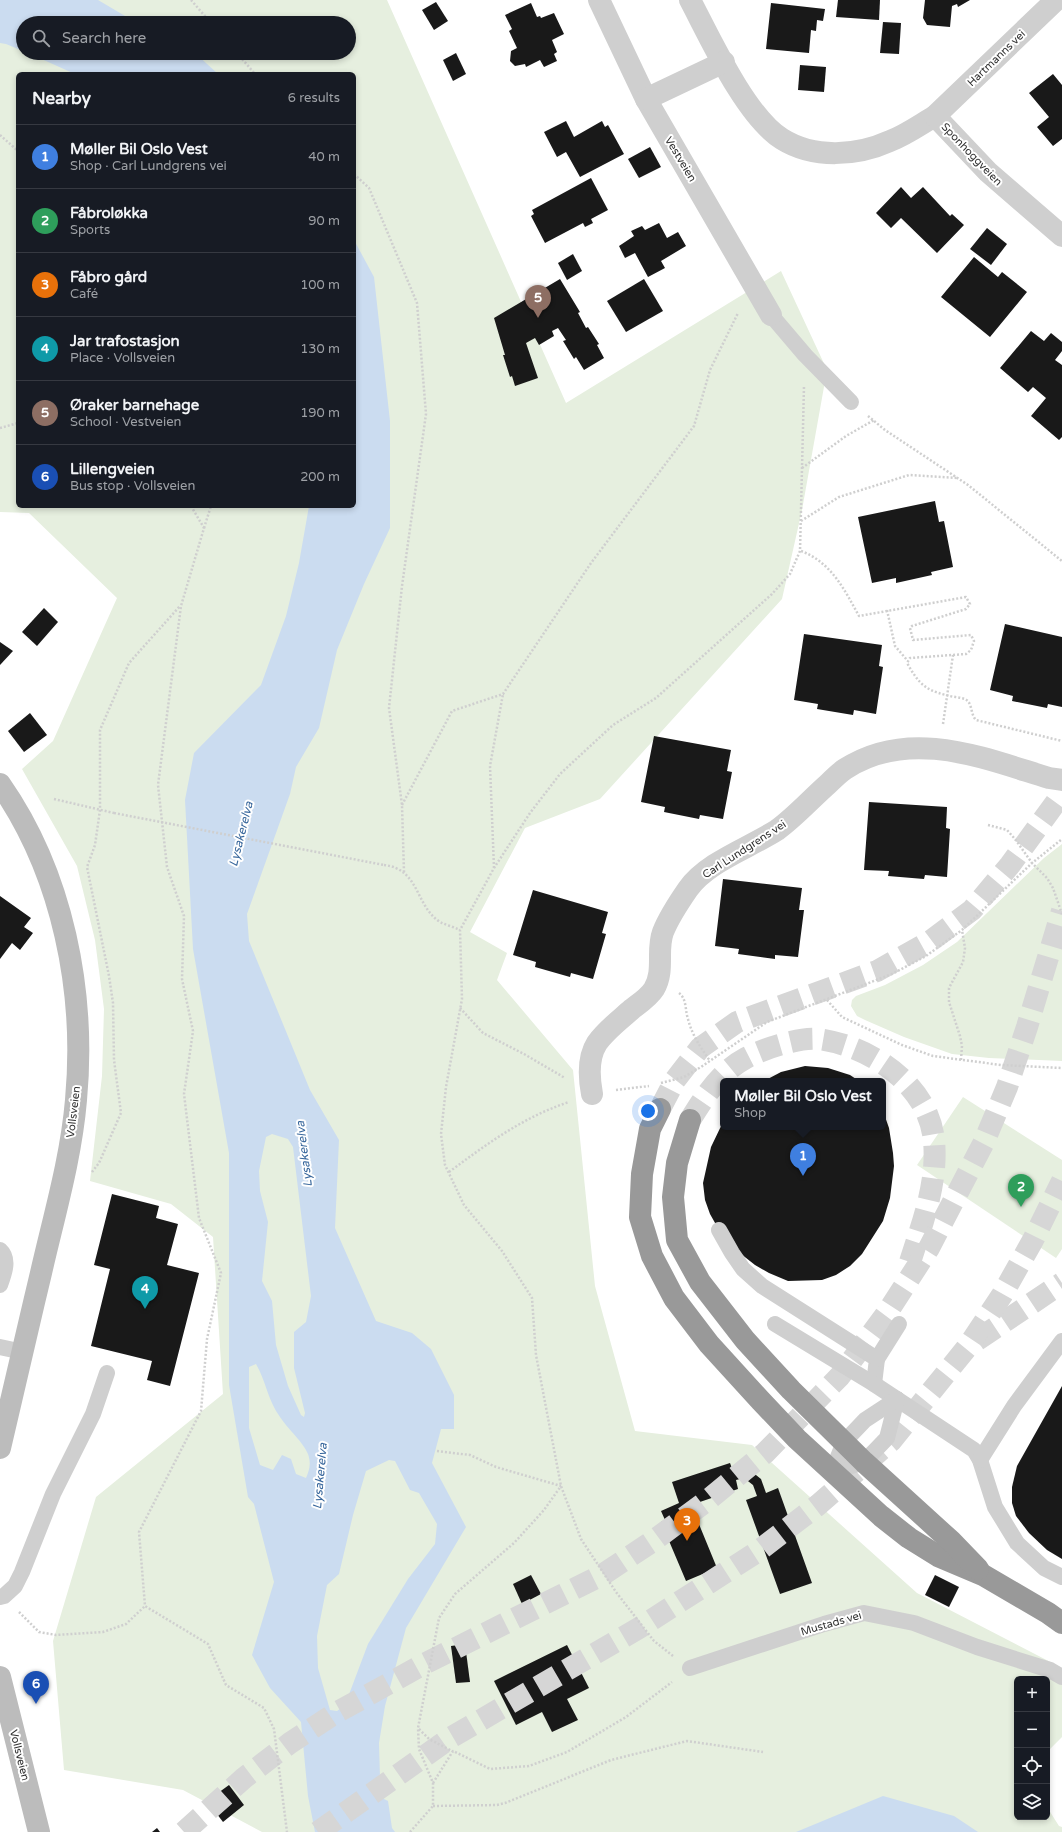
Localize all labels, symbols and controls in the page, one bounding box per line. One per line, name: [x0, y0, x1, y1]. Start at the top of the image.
search box: [16, 16, 356, 60]
icon: search: [30, 27, 52, 49]
street label: Hartmanns vei: [965, 27, 1028, 89]
text: Search here: [62, 29, 146, 47]
text: Nearby: [32, 88, 91, 109]
text: 6 results: [288, 90, 340, 106]
street label: Sponhoggveien: [939, 120, 1005, 188]
street label: Vestveien: [662, 134, 699, 184]
text: Møller Bil Oslo Vest: [70, 140, 208, 158]
text: 1: [41, 149, 49, 165]
text: 40 m: [308, 149, 340, 165]
text: Shop · Carl Lundgrens vei: [70, 158, 227, 174]
text: Fåbroløkka: [70, 204, 148, 222]
text: 2: [41, 213, 49, 229]
text: 90 m: [308, 213, 340, 229]
text: Sports: [70, 222, 110, 238]
text: Fåbro gård: [70, 268, 147, 286]
text: 3: [41, 277, 49, 293]
text: 100 m: [300, 277, 340, 293]
pin: 5: [525, 285, 551, 318]
text: Café: [70, 286, 98, 302]
text: Jar trafostasjon: [70, 332, 180, 350]
text: 4: [41, 341, 49, 357]
text: 130 m: [300, 341, 340, 357]
text: Place · Vollsveien: [70, 350, 175, 366]
text: Øraker barnehage: [70, 396, 199, 414]
text: 5: [41, 405, 49, 421]
text: 190 m: [300, 405, 340, 421]
text: School · Vestveien: [70, 414, 181, 430]
text: Lillengveien: [70, 460, 155, 478]
text: 6: [41, 469, 49, 485]
text: 200 m: [300, 469, 340, 485]
text: Bus stop · Vollsveien: [70, 478, 195, 494]
water label: Lysakerelva: [226, 800, 256, 868]
street label: Carl Lundgrens vei: [700, 818, 789, 881]
popup: [720, 1078, 886, 1130]
street label: Vollsveien: [64, 1085, 83, 1139]
text: Møller Bil Oslo Vest: [734, 1087, 872, 1105]
your location: [638, 1101, 658, 1121]
text: Shop: [734, 1105, 766, 1121]
water label: Lysakerelva: [293, 1120, 315, 1188]
pin: 1: [790, 1143, 816, 1176]
pin: 2: [1008, 1174, 1034, 1207]
pin: 4: [132, 1276, 158, 1309]
water label: Lysakerelva: [310, 1442, 330, 1510]
pin: 3: [674, 1508, 700, 1541]
street label: Mustads vei: [799, 1609, 863, 1638]
pin: 6: [23, 1671, 49, 1704]
map controls: [1014, 1676, 1050, 1820]
button: +: [1014, 1676, 1050, 1712]
button: −: [1014, 1712, 1050, 1748]
street label: Vollsveien: [7, 1728, 32, 1782]
button: locate: [1014, 1748, 1050, 1784]
button: layers: [1014, 1784, 1050, 1820]

